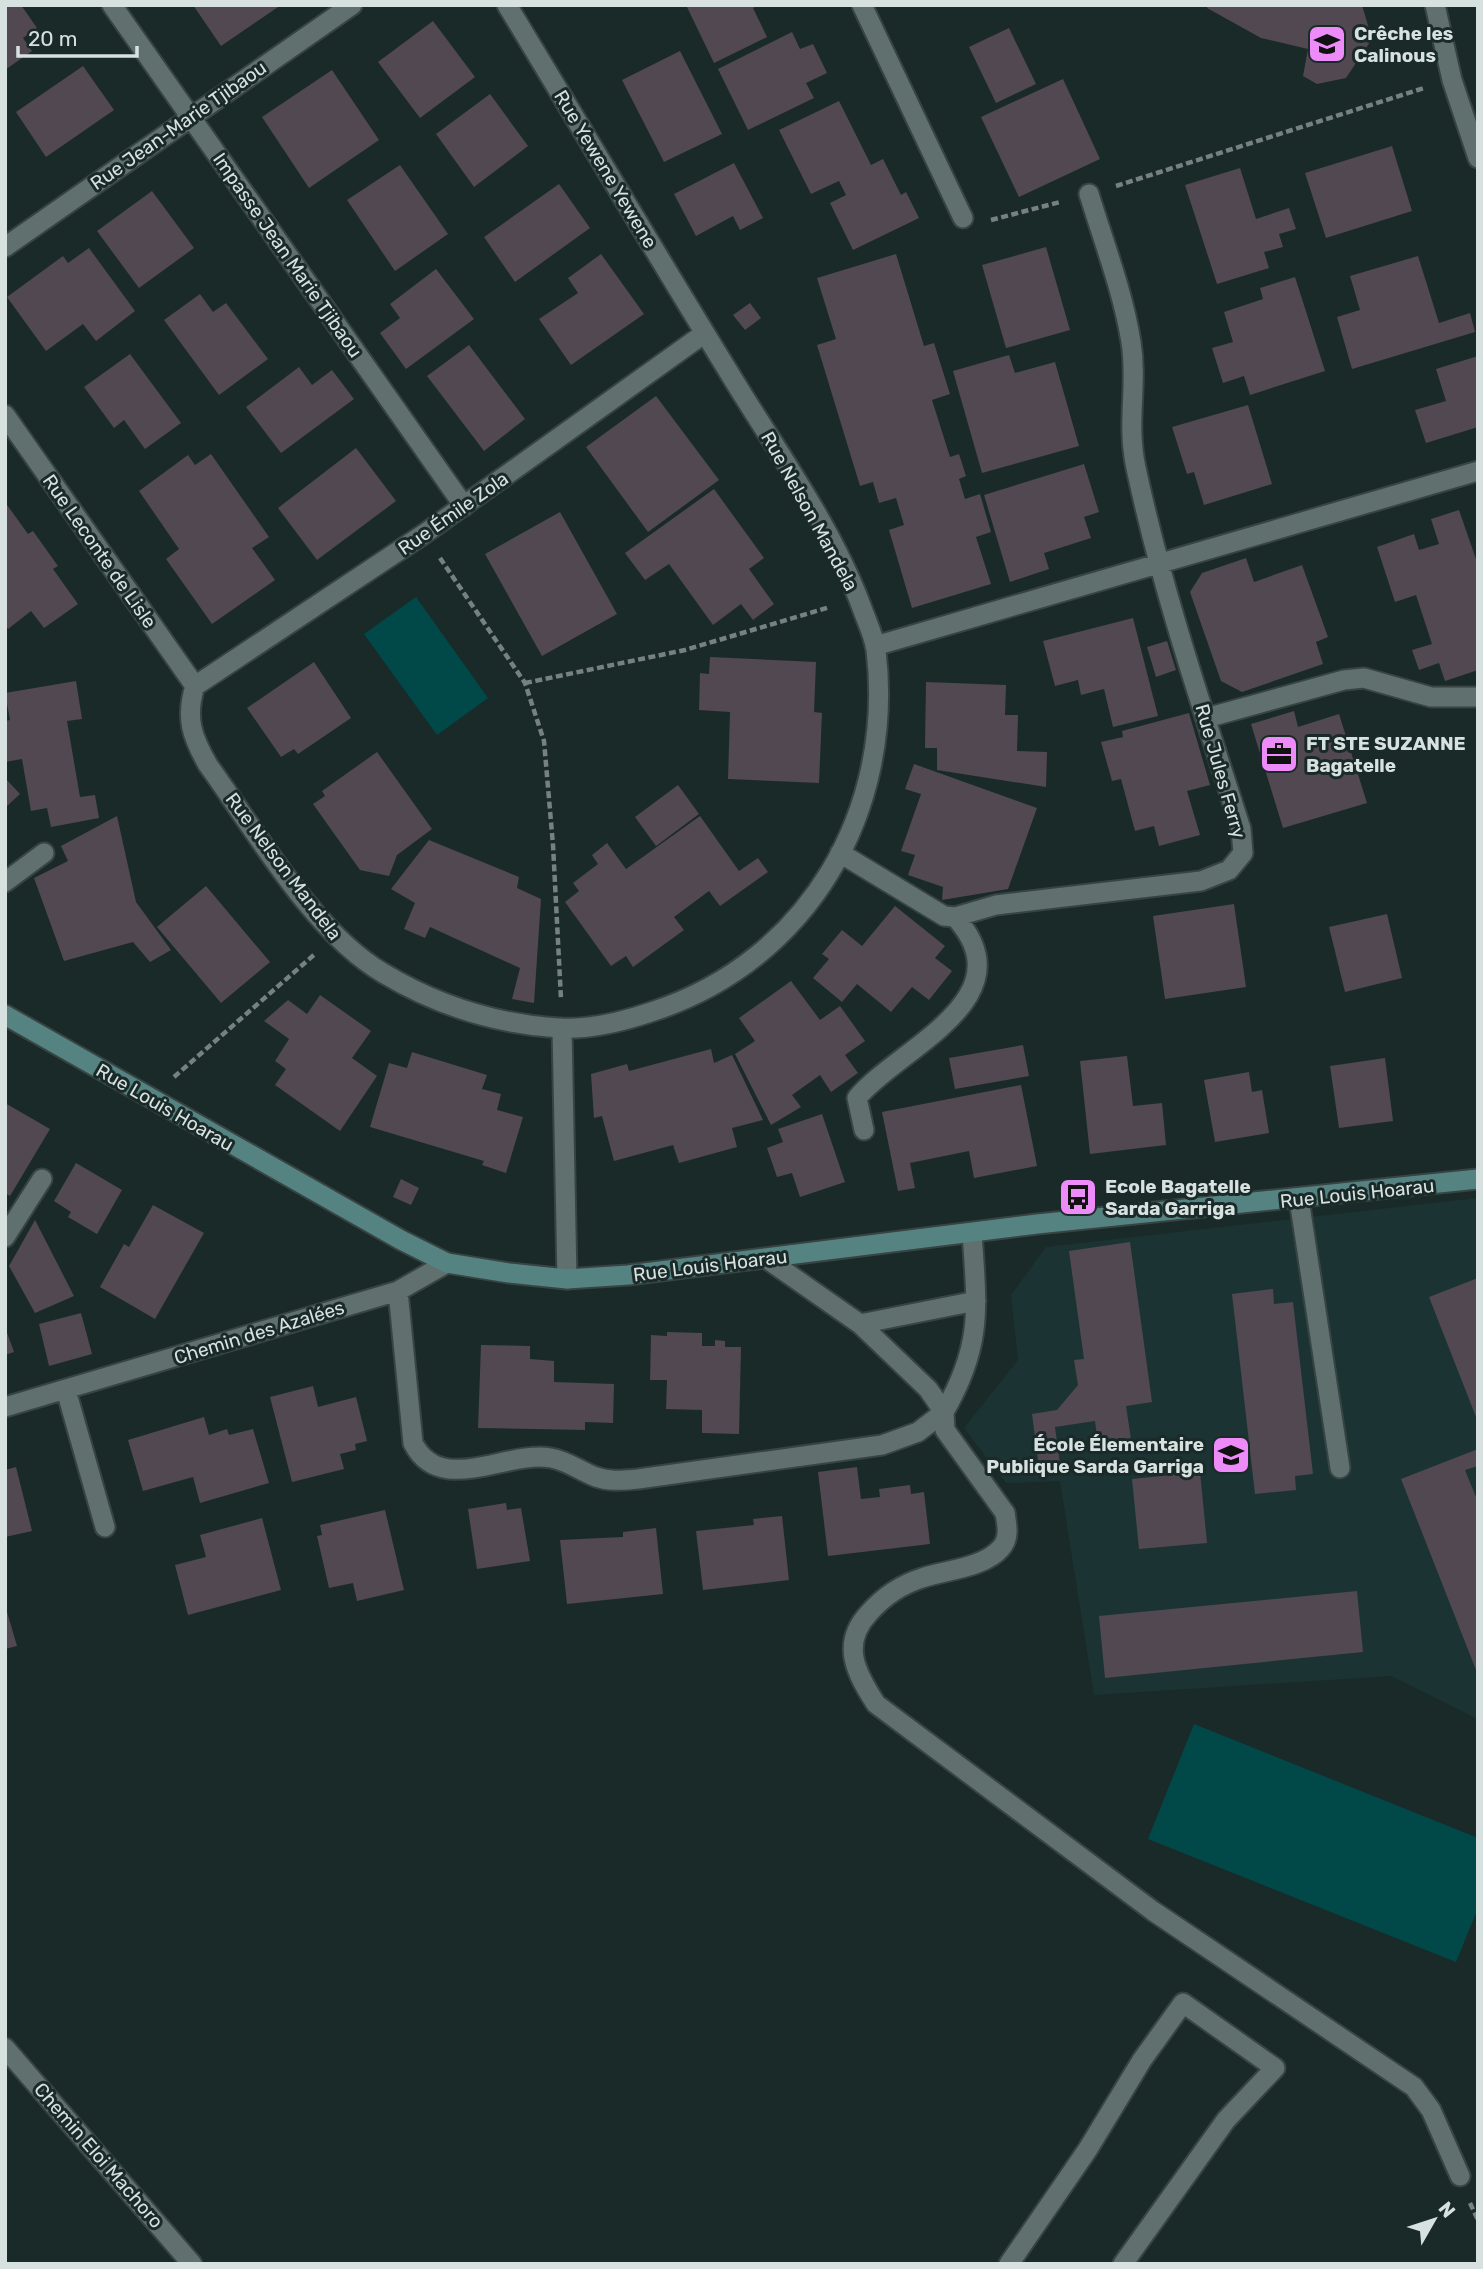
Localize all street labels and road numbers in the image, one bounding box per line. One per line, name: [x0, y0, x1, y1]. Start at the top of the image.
street label: Rue Jean-Marie Tjibaou: [86, 56, 271, 195]
street label: Rue Yewene Yewene: [549, 86, 662, 252]
street label: Impasse Jean Marie Tjibaou: [208, 149, 367, 362]
street label: Rue Nelson Mandela: [756, 428, 863, 595]
street label: Rue Émile Zola: [394, 467, 513, 560]
street label: Rue Leconte de Lisle: [38, 470, 161, 633]
street label: Rue Jules Ferry: [1190, 701, 1251, 841]
street label: Rue Nelson Mandela: [221, 788, 347, 945]
street label: Rue Louis Hoarau: [92, 1059, 238, 1156]
street label: Rue Louis Hoarau: [1279, 1174, 1435, 1213]
street label: Rue Louis Hoarau: [632, 1245, 788, 1286]
street label: Chemin des Azalées: [171, 1296, 347, 1369]
street label: Chemin Eloi Machoro: [29, 2078, 168, 2233]

